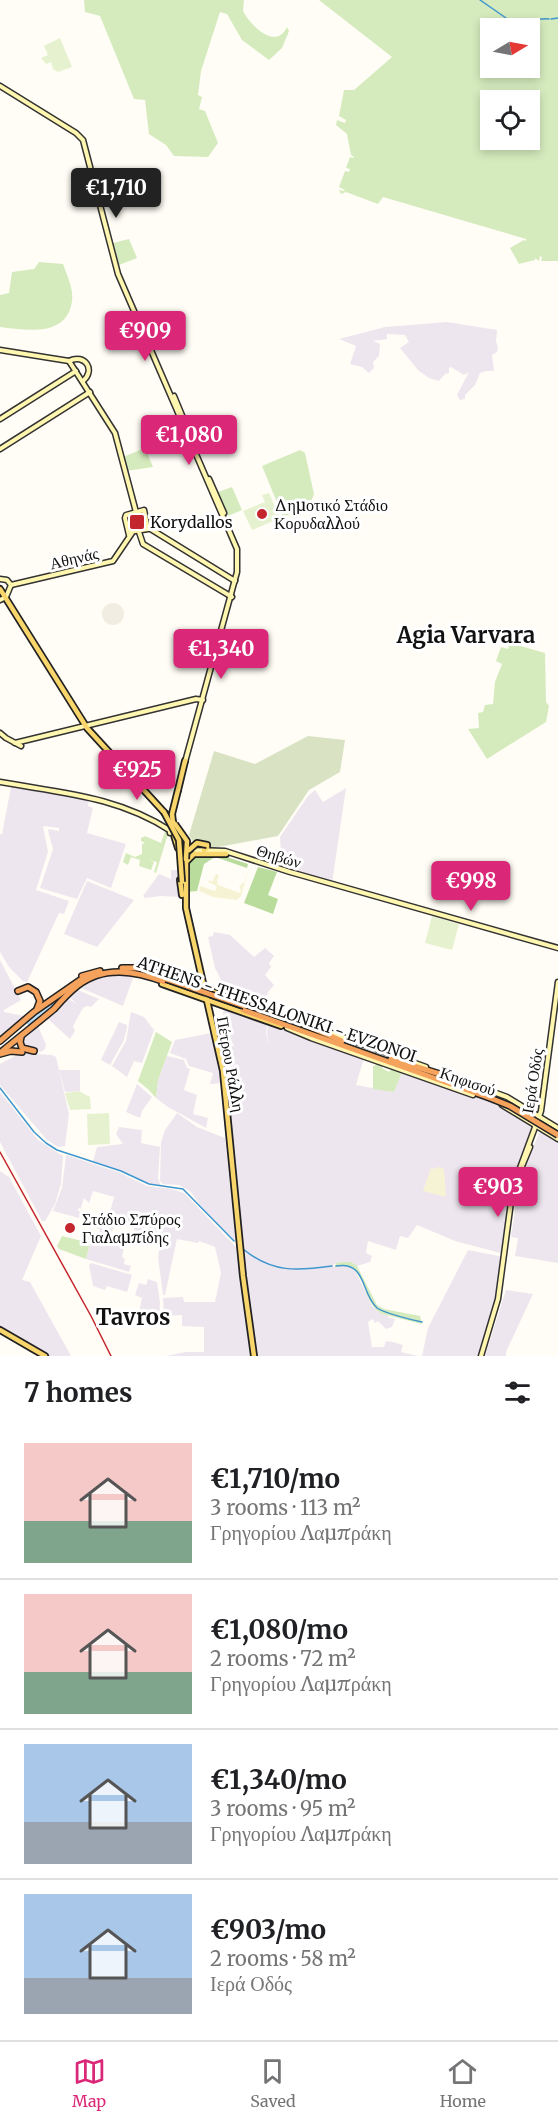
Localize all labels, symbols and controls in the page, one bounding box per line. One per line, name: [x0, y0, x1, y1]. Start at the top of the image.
north arrow: [480, 18, 540, 78]
map controls: [480, 18, 540, 150]
button: locate: [480, 90, 540, 150]
pin: €1,710: [67, 168, 165, 219]
text: €1,710: [85, 175, 147, 200]
pin: €909: [109, 311, 181, 362]
text: €909: [119, 318, 171, 343]
pin: €1,080: [140, 415, 238, 466]
text: €1,080: [155, 422, 223, 447]
place label: Δημοτικό Στάδιο Κορυδαλλού: [274, 495, 388, 533]
marker: Δημοτικό Στάδιο Κορυδαλλού: [255, 507, 269, 521]
place label: Korydallos: [150, 512, 233, 532]
marker: Korydallos: [128, 513, 146, 531]
street label: Αθηνάς: [48, 543, 101, 573]
district label: Agia Varvara: [396, 621, 535, 649]
pin: €1,340: [172, 629, 270, 680]
text: €1,340: [187, 636, 255, 661]
pin: €925: [101, 750, 173, 801]
text: €925: [112, 757, 162, 782]
street label: Θηβών: [254, 840, 304, 872]
pin: €998: [435, 861, 507, 912]
text: €998: [445, 868, 497, 893]
street label: ATHENS - THESSALONIKI - EVZONOI: [134, 951, 419, 1066]
street label: Πέτρου Ράλλη: [213, 1015, 249, 1113]
street label: Ιερά Οδός: [517, 1046, 547, 1115]
street label: Κηφισού: [437, 1062, 499, 1100]
pin: €903: [462, 1167, 534, 1218]
text: €903: [473, 1174, 523, 1199]
place label: Στάδιο Σπύρος Γιαλαμπίδης: [82, 1209, 181, 1247]
marker: Στάδιο Σπύρος Γιαλαμπίδης: [63, 1221, 77, 1235]
district label: Tavros: [96, 1303, 170, 1331]
text: 7 homes: [24, 1376, 132, 1409]
icon: filters: [501, 1376, 534, 1409]
text: €1,710/mo: [210, 1462, 340, 1495]
icon: home: [72, 1467, 144, 1539]
text: 3 rooms · 113 m²: [210, 1495, 360, 1520]
text: Γρηγορίου Λαμπράκη: [210, 1520, 392, 1545]
text: €1,080/mo: [210, 1613, 348, 1646]
icon: home: [72, 1618, 144, 1690]
text: 2 rooms · 72 m²: [210, 1646, 356, 1671]
text: Γρηγορίου Λαμπράκη: [210, 1671, 392, 1696]
text: €1,340/mo: [210, 1763, 347, 1796]
icon: home: [72, 1768, 144, 1840]
text: 3 rooms · 95 m²: [210, 1796, 355, 1821]
text: Γρηγορίου Λαμπράκη: [210, 1821, 392, 1846]
text: €903/mo: [210, 1913, 326, 1946]
icon: home: [72, 1918, 144, 1990]
text: 2 rooms · 58 m²: [210, 1946, 356, 1971]
text: Ιερά Οδός: [210, 1971, 292, 1996]
tab: Map: [72, 2055, 106, 2111]
tab: Saved: [250, 2055, 296, 2111]
tab: Home: [440, 2055, 486, 2111]

